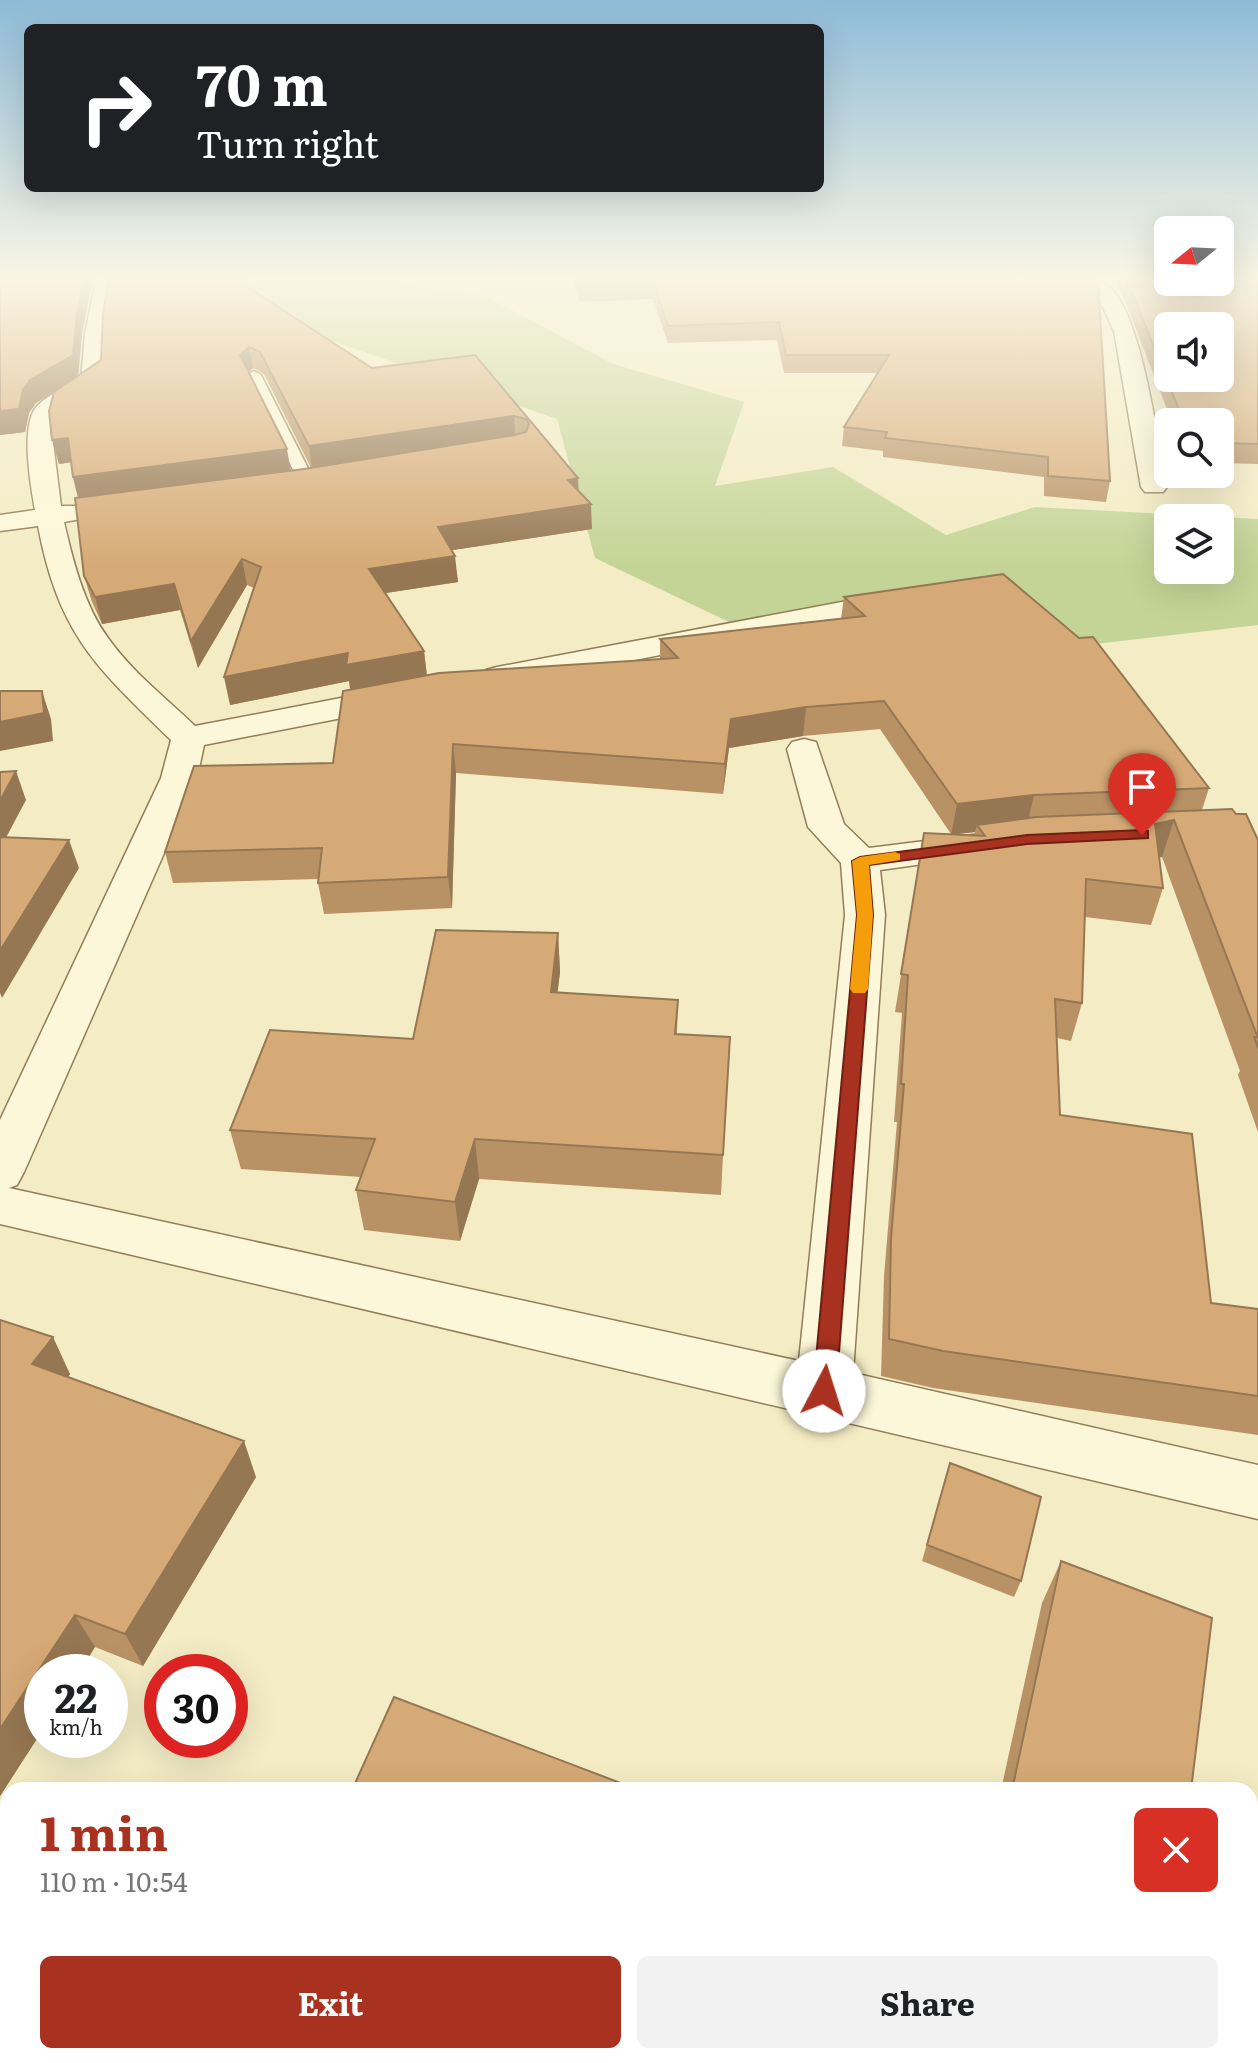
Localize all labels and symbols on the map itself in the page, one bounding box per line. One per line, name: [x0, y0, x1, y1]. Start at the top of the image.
north arrow: [1154, 216, 1234, 296]
pin: [1108, 753, 1176, 835]
position arrow: [782, 1349, 866, 1433]
speed limit sign: 30: [144, 1654, 248, 1758]

